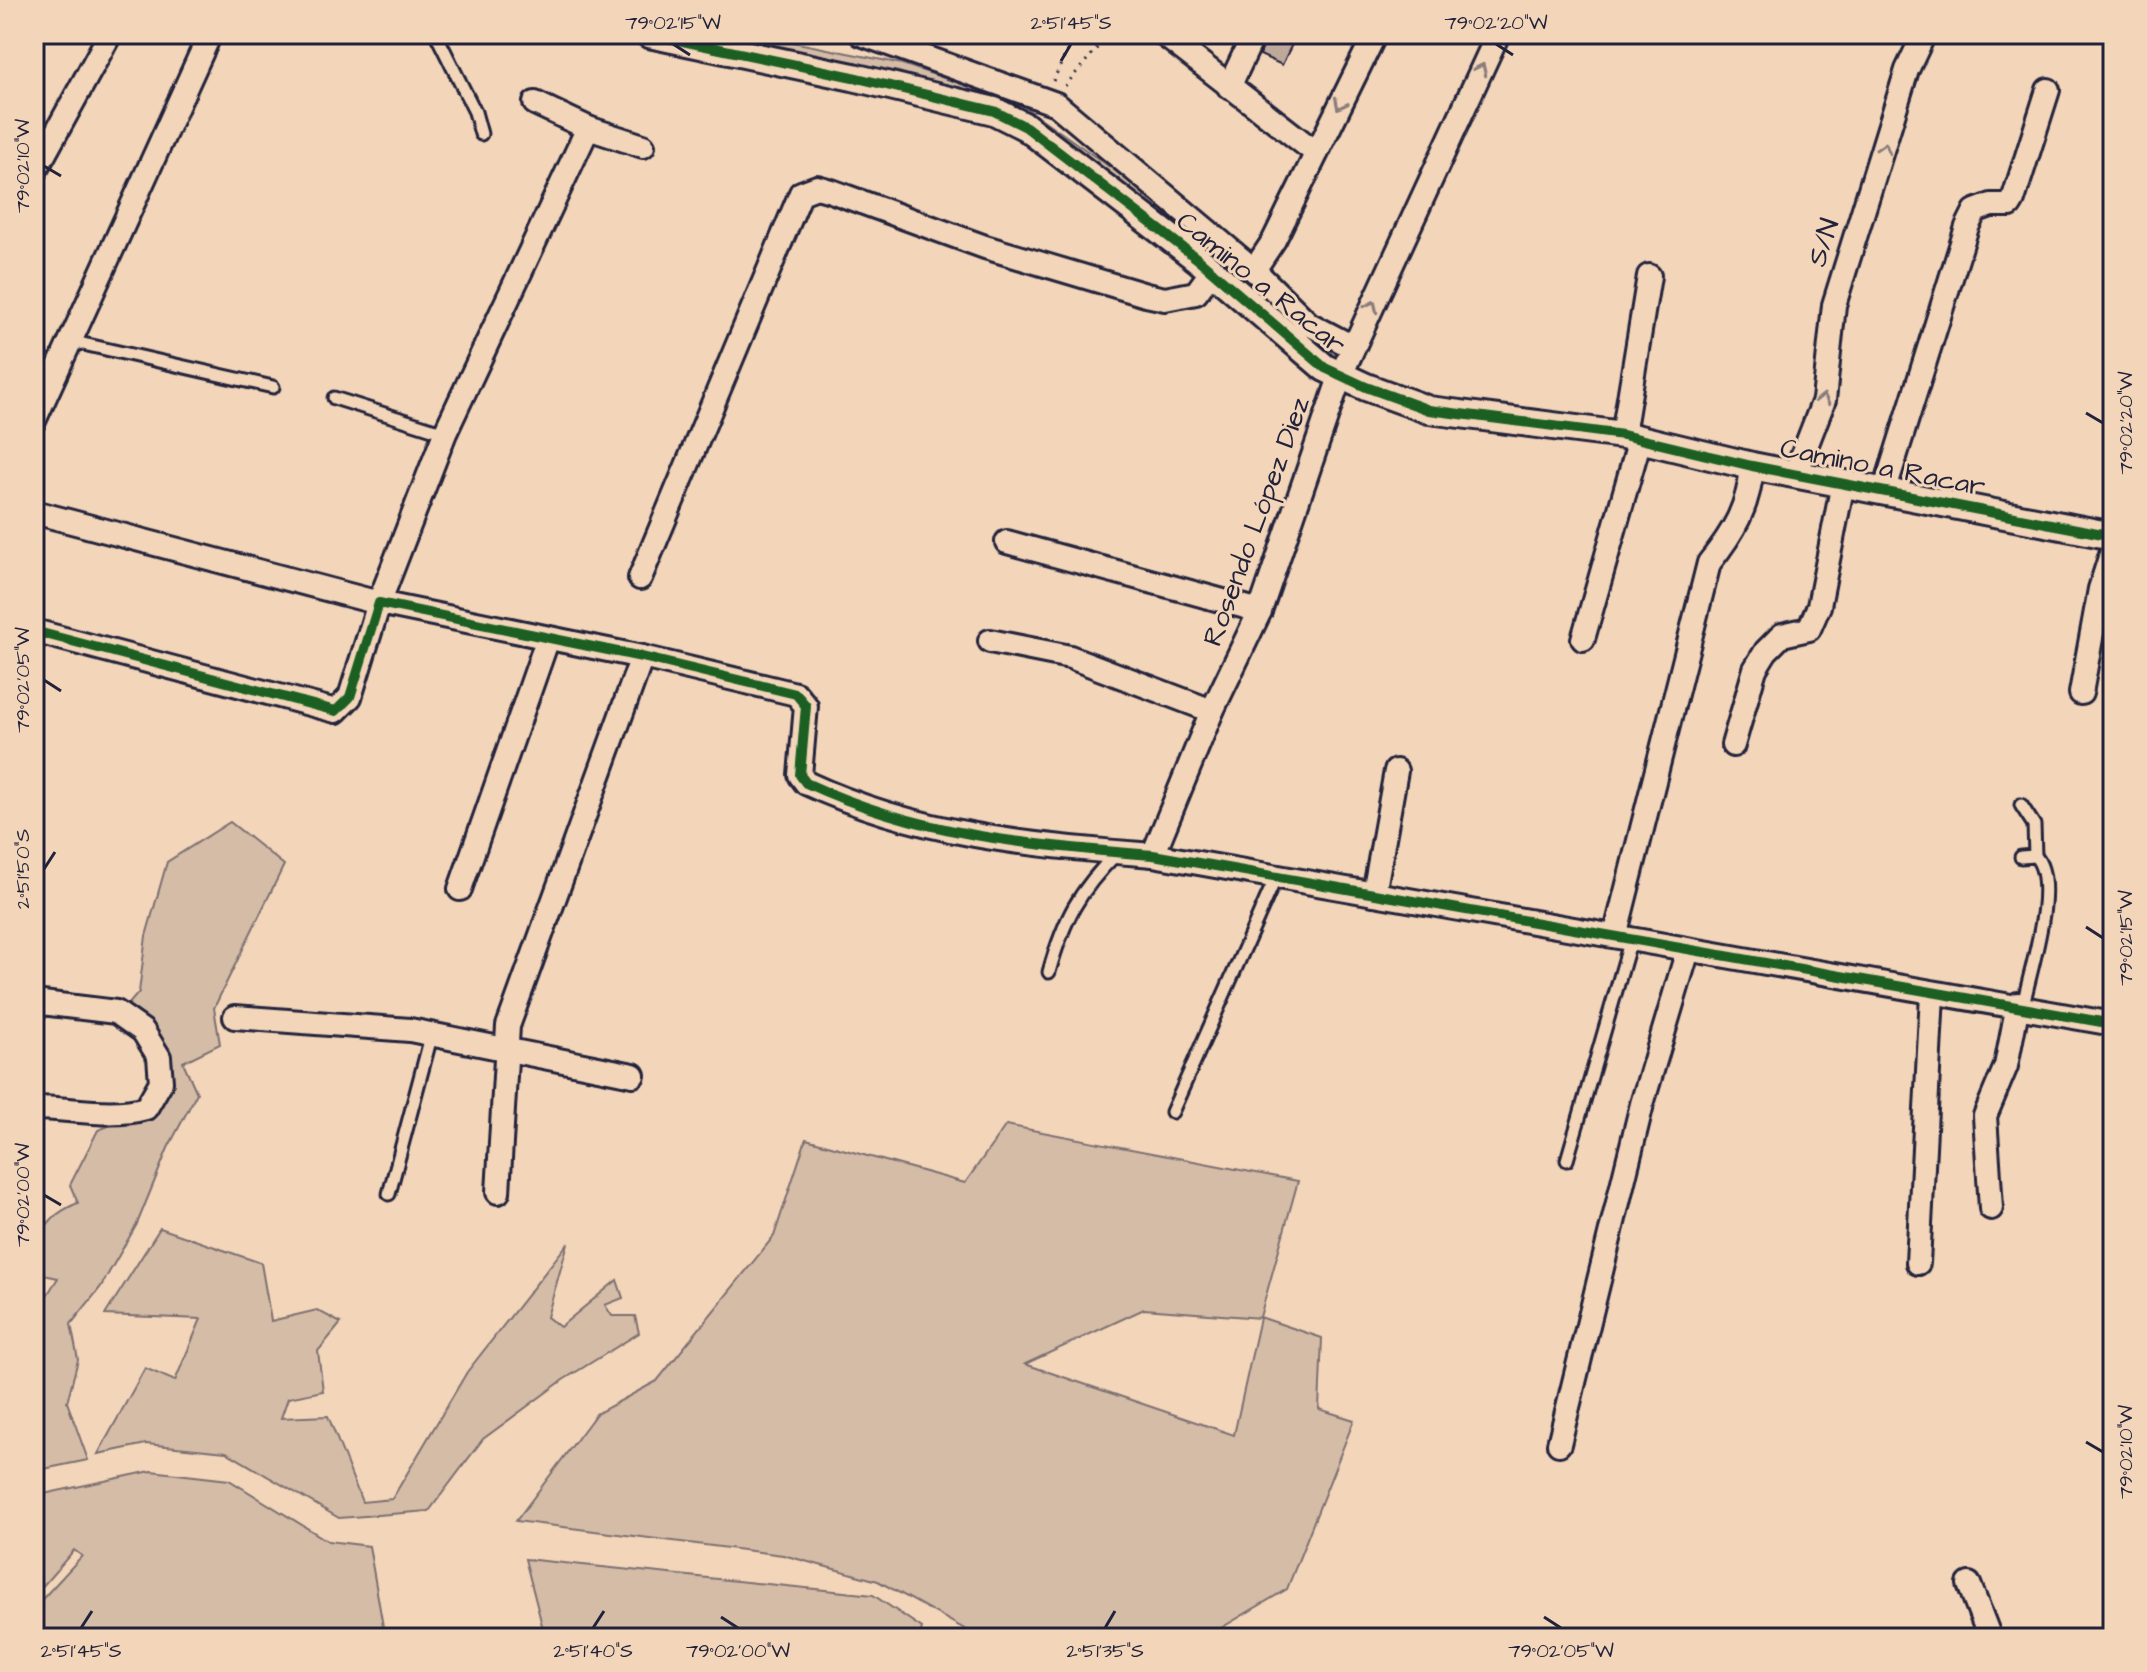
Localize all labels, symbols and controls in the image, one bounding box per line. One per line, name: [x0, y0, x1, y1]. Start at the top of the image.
text: 79°02'15"W: [625, 9, 721, 37]
text: 2°51'45"S: [1030, 9, 1112, 37]
text: 79°02'20"W: [1445, 9, 1548, 37]
one-way arrow: [1471, 63, 1487, 78]
one-way arrow: [1334, 95, 1349, 110]
text: 79°02'10"W: [9, 119, 37, 213]
one-way arrow: [1875, 142, 1891, 155]
street label: Camino a Racar: [1168, 203, 1354, 364]
street label: S/N: [1797, 213, 1849, 271]
one-way arrow: [1362, 299, 1378, 314]
text: 79°02'20"W: [2112, 371, 2140, 475]
street label: Rosendo López Diez: [1193, 391, 1320, 652]
one-way arrow: [1813, 393, 1830, 407]
street label: Camino a Racar: [1777, 428, 1989, 506]
text: 79°02'05"W: [9, 627, 37, 733]
text: 2°51'50"S: [9, 829, 37, 909]
text: 79°02'15"W: [2112, 890, 2140, 986]
text: 79°02'00"W: [9, 1143, 37, 1247]
text: 79°02'10"W: [2112, 1405, 2140, 1499]
text: 2°51'45"S: [40, 1637, 122, 1665]
text: 2°51'40"S: [553, 1637, 633, 1665]
text: 79°02'00"W: [686, 1637, 790, 1665]
text: 2°51'35"S: [1066, 1637, 1144, 1665]
text: 79°02'05"W: [1508, 1637, 1614, 1665]

